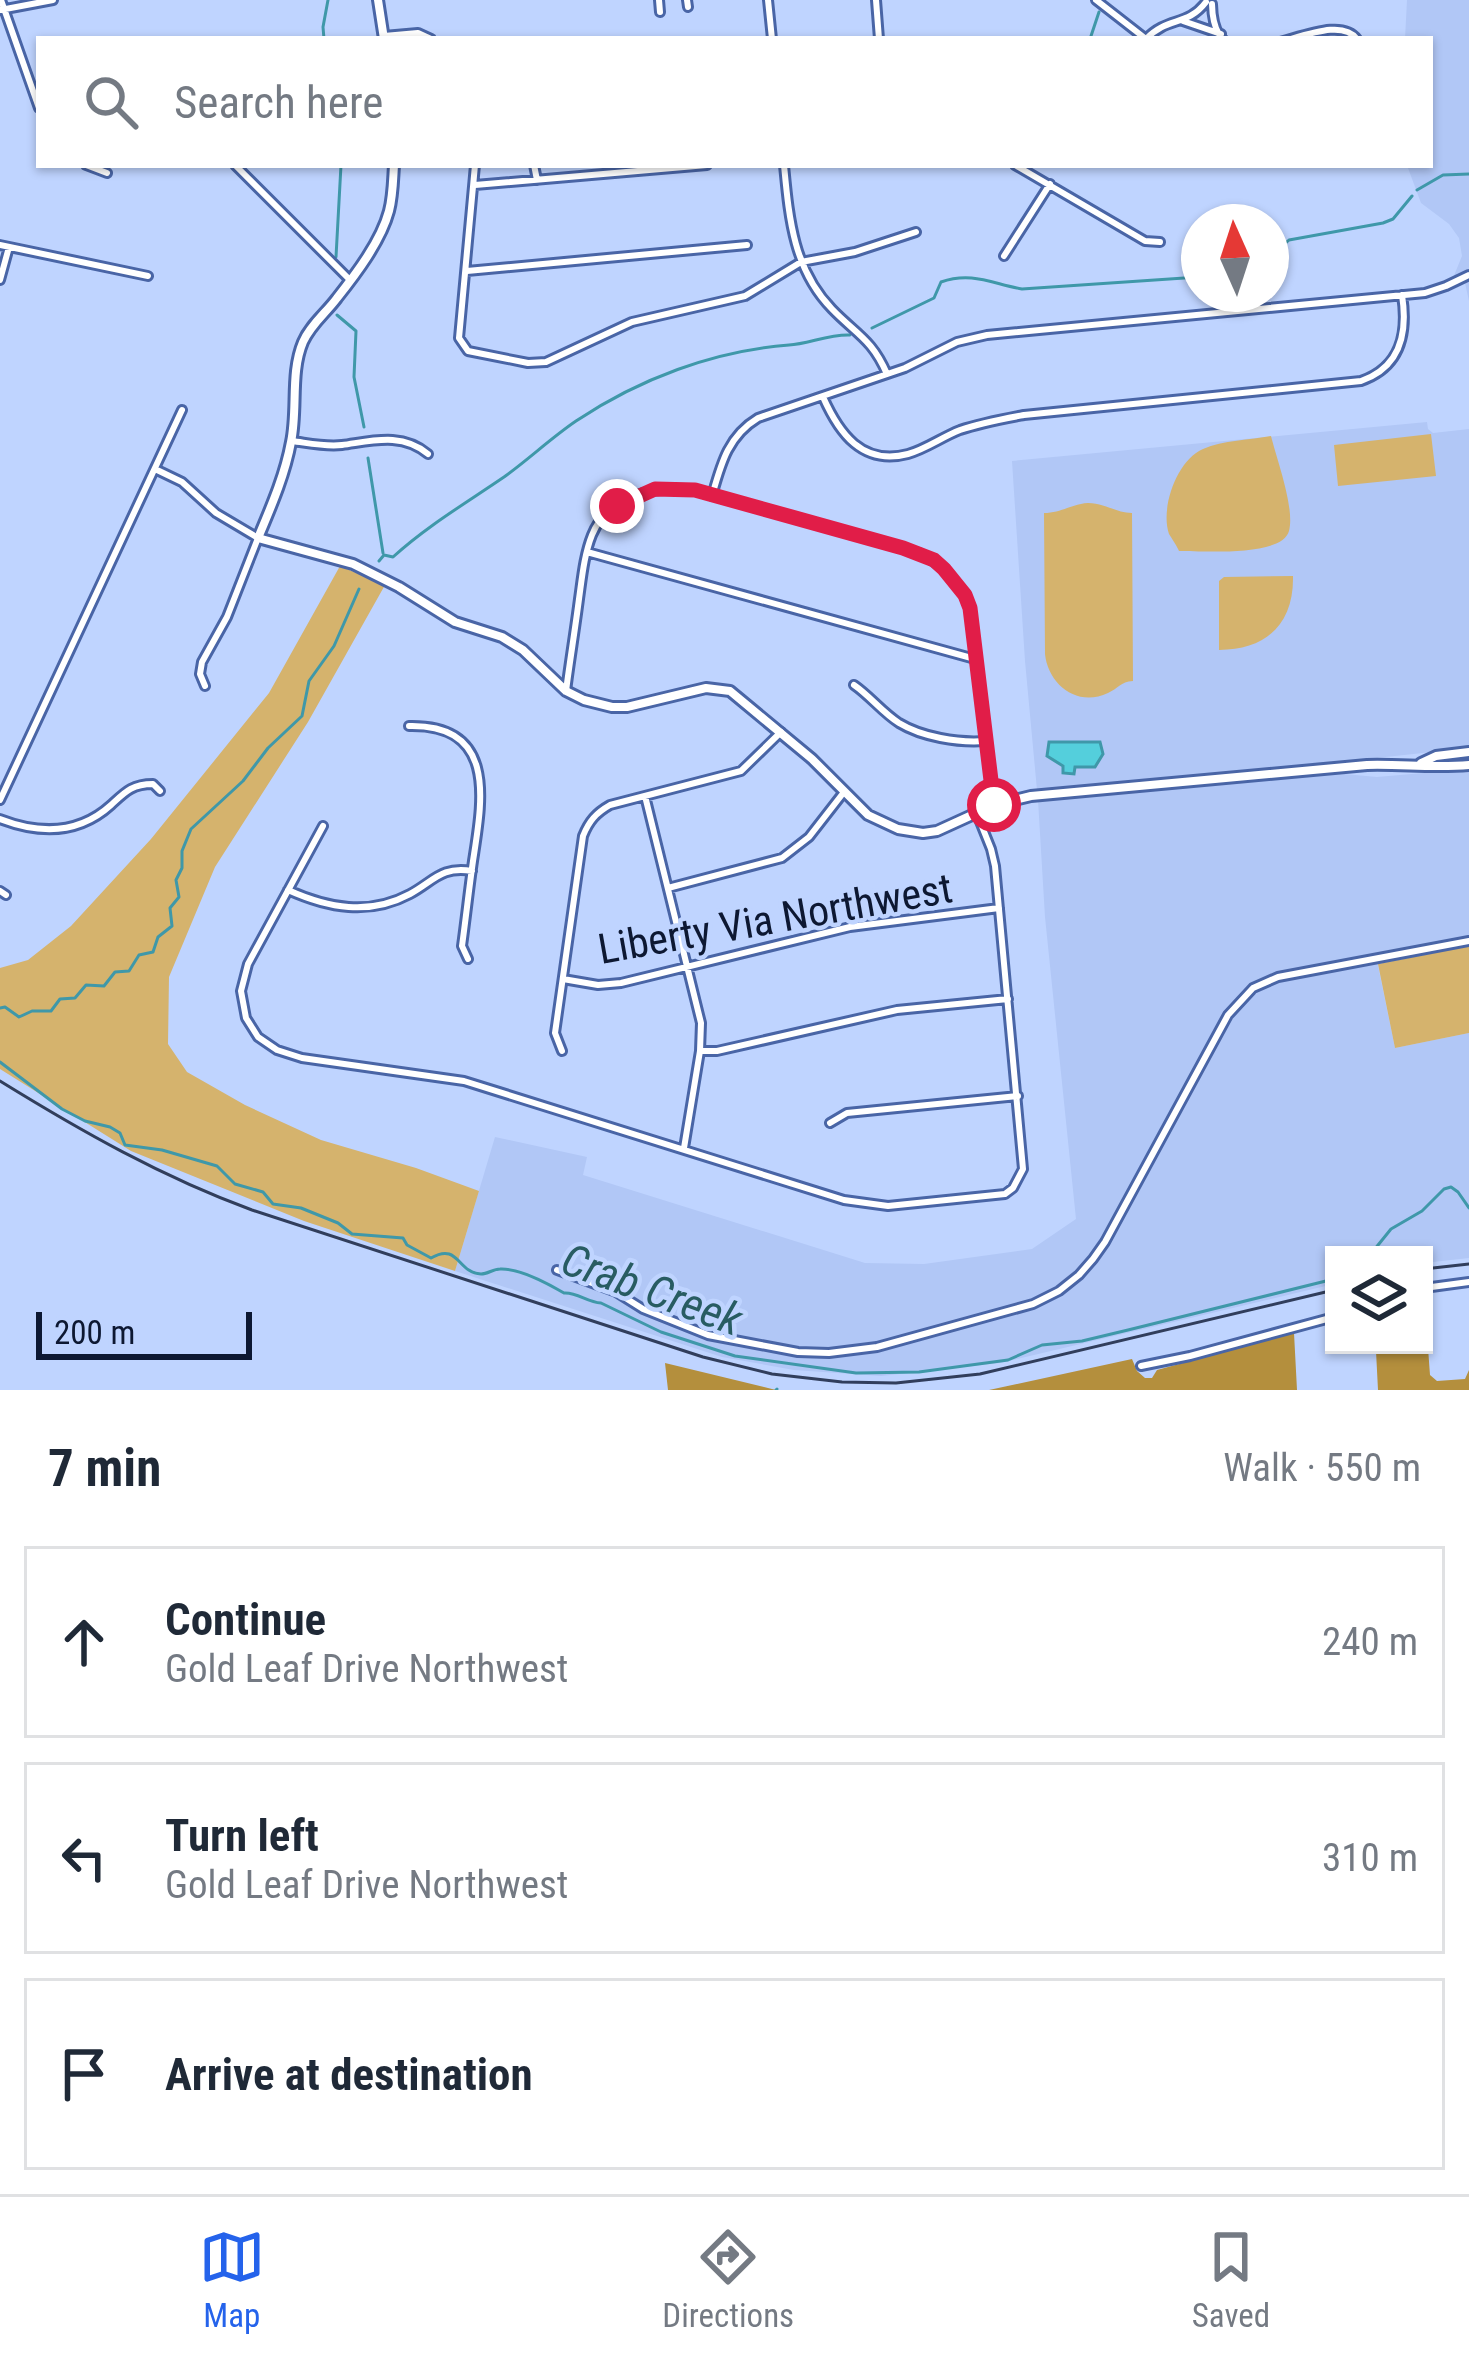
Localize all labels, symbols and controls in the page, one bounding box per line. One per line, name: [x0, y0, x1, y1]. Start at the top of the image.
search box: [36, 36, 1433, 168]
icon: search: [78, 69, 144, 135]
text: Search here: [174, 76, 383, 129]
north arrow: [1181, 204, 1289, 312]
route end: [590, 479, 644, 533]
route start: [967, 778, 1021, 832]
street label: Liberty Via Northwest: [594, 863, 956, 974]
water label: Crab Creek: [554, 1232, 750, 1347]
map controls: [1325, 1246, 1433, 1354]
button: layers: [1325, 1246, 1433, 1354]
scale bar: [36, 1306, 252, 1359]
text: 200 m: [54, 1313, 135, 1352]
text: 7 min: [48, 1439, 161, 1498]
text: Walk · 550 m: [1223, 1445, 1421, 1491]
text: Continue: [165, 1593, 326, 1646]
icon: ahead: [51, 1609, 117, 1675]
text: 240 m: [1322, 1619, 1418, 1665]
text: Gold Leaf Drive Northwest: [165, 1646, 568, 1692]
text: Turn left: [165, 1809, 319, 1862]
icon: left: [51, 1825, 117, 1891]
text: 310 m: [1322, 1835, 1418, 1881]
text: Gold Leaf Drive Northwest: [165, 1862, 568, 1908]
icon: arrive: [51, 2041, 117, 2107]
text: Arrive at destination: [165, 2048, 533, 2101]
tab: Map: [199, 2224, 265, 2335]
tab: Directions: [662, 2224, 794, 2335]
tab: Saved: [1192, 2224, 1270, 2335]

